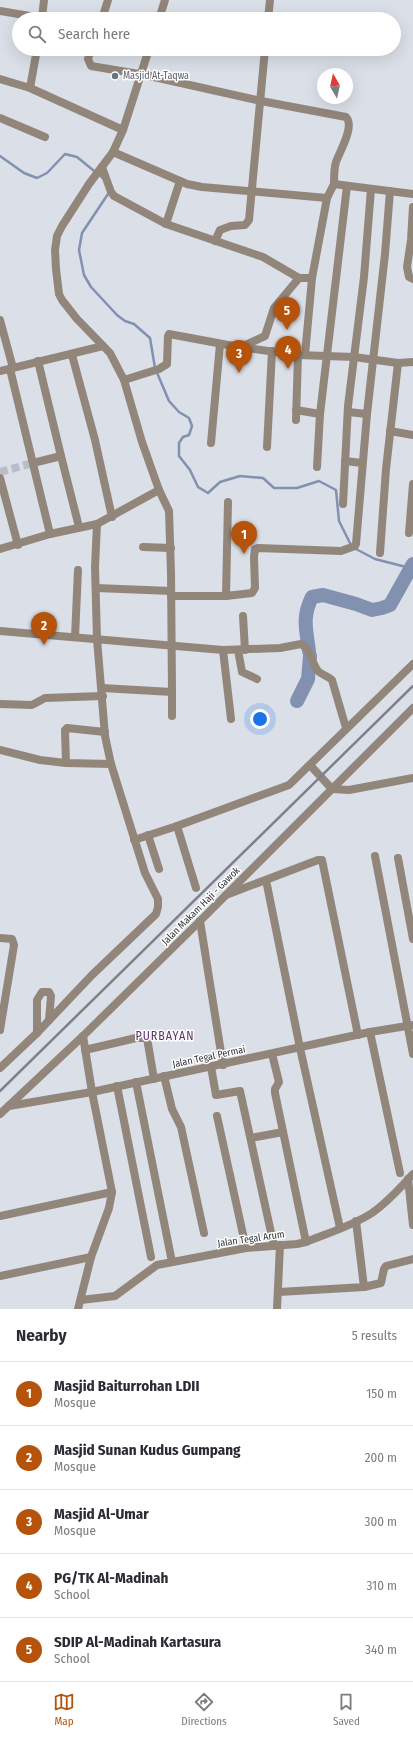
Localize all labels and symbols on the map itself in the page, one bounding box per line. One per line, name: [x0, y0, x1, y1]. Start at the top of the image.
north arrow: [317, 68, 353, 104]
place label: Masjid At-Taqwa: [123, 70, 189, 82]
marker: Masjid At-Taqwa: [110, 71, 120, 81]
pin: 5: [274, 297, 300, 330]
pin: 4: [275, 336, 301, 369]
pin: 3: [226, 340, 252, 373]
pin: 1: [231, 521, 257, 554]
pin: 2: [31, 612, 57, 645]
your location: [250, 709, 270, 729]
street label: Jalan Makam Haji - Gawok: [159, 864, 243, 948]
district label: PURBAYAN: [135, 1029, 195, 1043]
street label: Jalan Tegal Permai: [171, 1043, 247, 1071]
street label: Jalan Tegal Arum: [217, 1228, 285, 1250]

